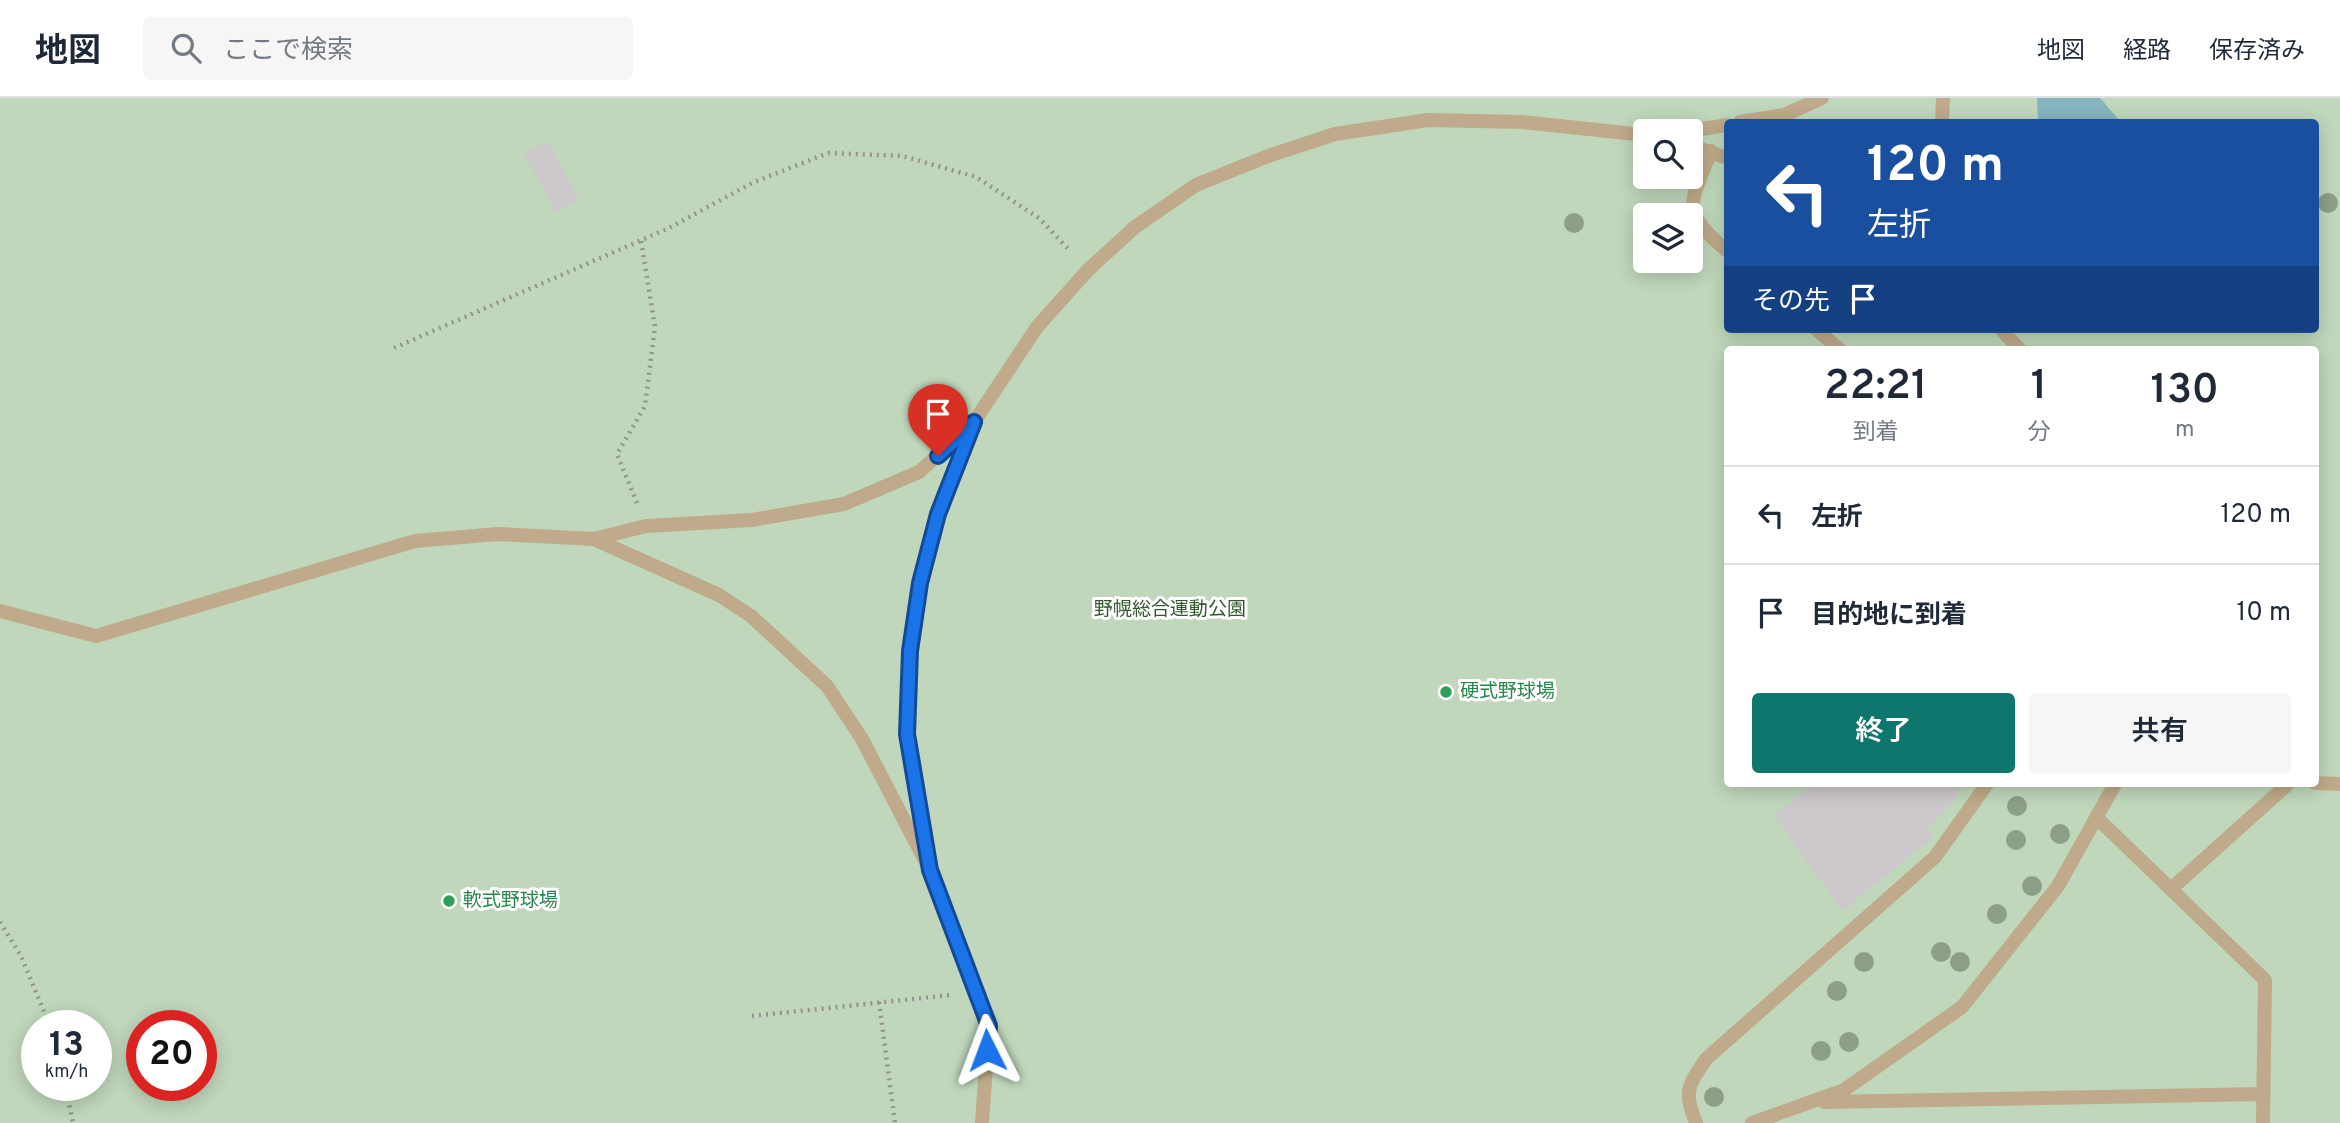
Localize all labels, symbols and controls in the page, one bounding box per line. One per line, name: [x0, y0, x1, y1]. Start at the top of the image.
search box: [143, 17, 633, 80]
icon: search: [167, 29, 205, 67]
text: 地図: [35, 32, 101, 74]
text: ここで検索: [223, 35, 353, 68]
text: 地図: [2037, 37, 2085, 67]
text: 経路: [2123, 37, 2171, 67]
text: 保存済み: [2209, 37, 2305, 67]
map controls: [1633, 119, 1703, 273]
button: search: [1633, 119, 1703, 189]
text: 120 m: [1867, 137, 2004, 199]
icon: left: [1752, 147, 1843, 238]
button: layers: [1633, 203, 1703, 273]
text: 左折: [1867, 207, 1931, 247]
icon: arrive: [1844, 280, 1882, 318]
text: その先: [1752, 286, 1830, 319]
text: 22:21: [1824, 361, 1927, 414]
text: 1: [2031, 361, 2047, 414]
text: 130: [2150, 365, 2219, 418]
pin: [908, 384, 968, 456]
icon: arrive: [919, 395, 957, 433]
text: m: [2175, 416, 2194, 445]
text: 到着: [1853, 419, 1899, 448]
text: 分: [2027, 419, 2050, 448]
icon: left: [1752, 496, 1790, 534]
text: 120 m: [2221, 499, 2291, 532]
text: 左折: [1811, 502, 1863, 535]
icon: arrive: [1752, 594, 1790, 632]
text: 10 m: [2236, 597, 2291, 630]
park label: 野幌総合運動公園: [1094, 598, 1246, 622]
text: 目的地に到着: [1811, 600, 1967, 633]
place label: 硬式野球場: [1460, 680, 1555, 704]
marker: 硬式野球場: [1438, 684, 1454, 700]
button: 終了: [1752, 693, 2015, 773]
button: 共有: [2029, 693, 2291, 773]
place label: 軟式野球場: [463, 889, 558, 913]
marker: 軟式野球場: [441, 893, 457, 909]
speed limit sign: 20: [126, 1010, 217, 1101]
position arrow: [950, 1013, 1024, 1087]
text: 13: [49, 1024, 84, 1068]
text: km/h: [45, 1061, 88, 1084]

